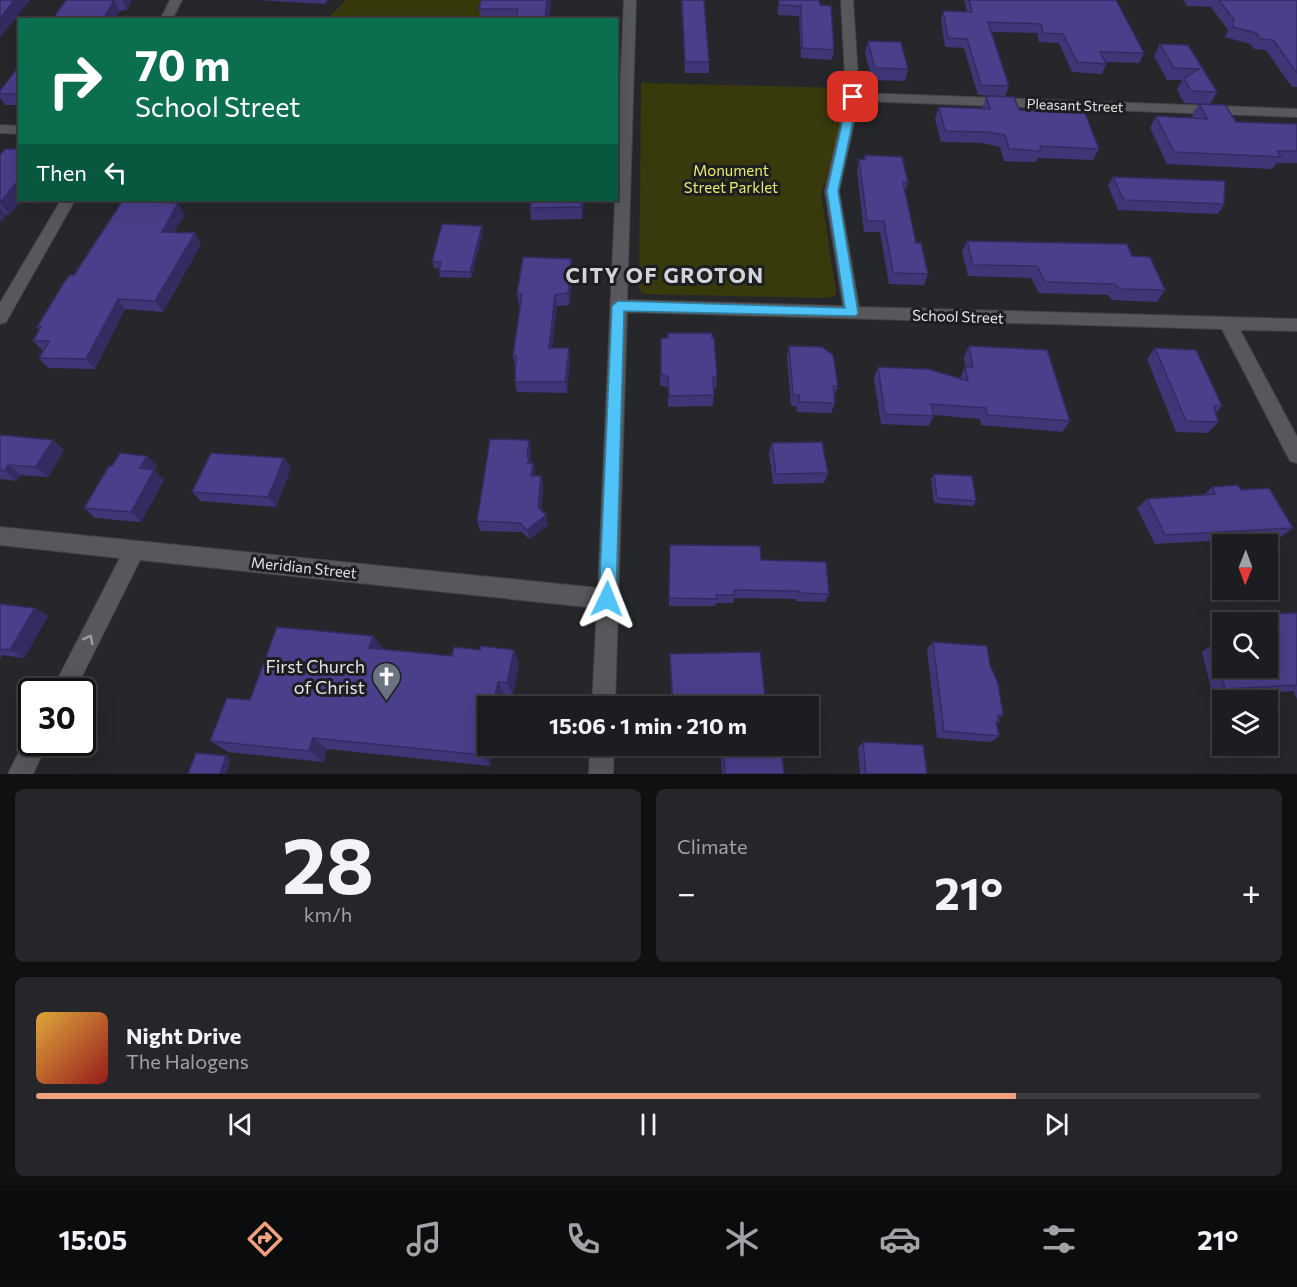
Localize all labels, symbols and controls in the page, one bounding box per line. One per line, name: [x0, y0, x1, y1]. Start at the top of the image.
text: 70 m: [135, 38, 230, 90]
icon: right: [36, 42, 114, 120]
pin: [827, 71, 878, 122]
icon: arrive: [836, 80, 869, 113]
text: School Street: [135, 90, 300, 123]
street label: Pleasant Street: [1026, 95, 1124, 115]
icon: left: [99, 156, 132, 189]
text: Then: [36, 159, 87, 186]
park label: Monument Street Parklet: [684, 161, 778, 196]
district label: CITY OF GROTON: [565, 262, 765, 287]
street label: School Street: [912, 305, 1004, 327]
north arrow: [1212, 534, 1278, 600]
map controls: [1212, 534, 1278, 756]
street label: Meridian Street: [250, 552, 358, 582]
position arrow: [575, 567, 639, 631]
button: search: [1212, 612, 1278, 678]
one-way arrow: [82, 635, 93, 646]
place label: First Church of Christ: [265, 655, 365, 698]
church icon: First Church of Christ: [370, 660, 402, 702]
speed limit sign: 30: [18, 678, 96, 756]
button: layers: [1212, 690, 1278, 756]
text: 15:06 · 1 min · 210 m: [549, 712, 747, 739]
text: 28: [282, 815, 374, 910]
text: Climate: [677, 834, 747, 858]
text: 21°: [934, 864, 1003, 919]
text: −: [677, 871, 696, 912]
text: +: [1242, 871, 1261, 912]
text: km/h: [304, 902, 352, 926]
text: Night Drive: [126, 1022, 241, 1049]
text: The Halogens: [126, 1049, 249, 1073]
icon: previous: [224, 1108, 257, 1141]
icon: pause: [632, 1108, 665, 1141]
icon: next: [1040, 1108, 1073, 1141]
icon: directions: [244, 1218, 286, 1260]
icon: music: [403, 1218, 445, 1260]
icon: phone: [562, 1218, 604, 1260]
icon: climate: [721, 1218, 763, 1260]
icon: car: [879, 1218, 921, 1260]
icon: filters: [1038, 1218, 1080, 1260]
text: 15:05: [58, 1223, 127, 1256]
text: 21°: [1197, 1223, 1238, 1256]

